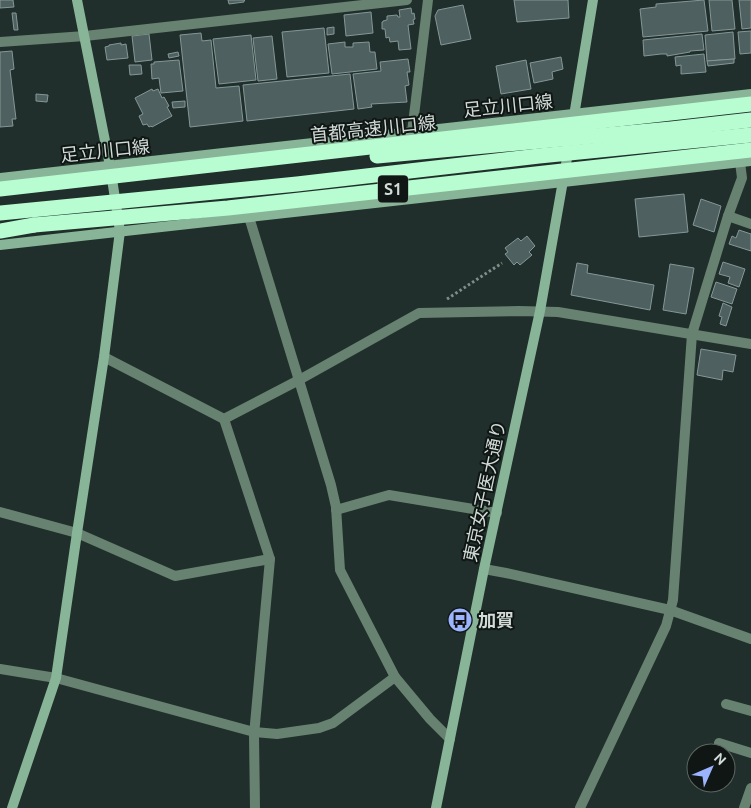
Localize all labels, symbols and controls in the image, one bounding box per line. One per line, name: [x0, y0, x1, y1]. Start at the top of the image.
street label: 足立川口線: [462, 90, 554, 120]
street label: 首都高速川口線: [309, 111, 437, 145]
street label: 足立川口線: [59, 135, 151, 165]
road number: S1: [378, 175, 408, 202]
street label: 東京女子医大通り: [459, 418, 509, 564]
bus stop icon: 加賀: [447, 607, 473, 633]
place label: 加賀: [478, 610, 514, 630]
north arrow: [686, 743, 736, 793]
text: N: [711, 749, 730, 768]

